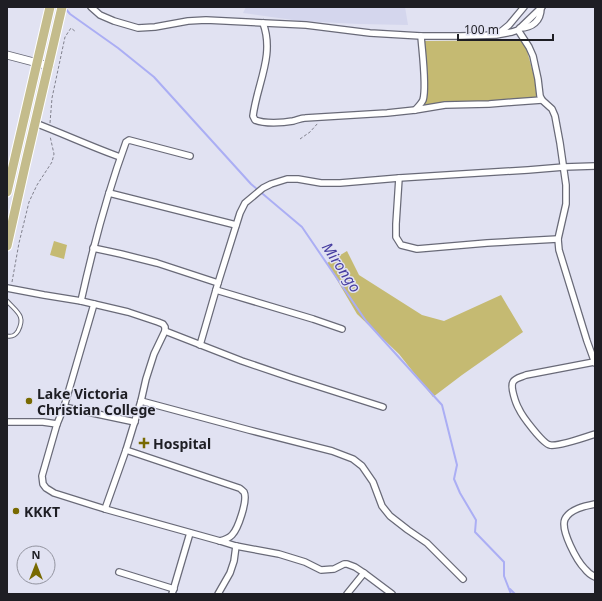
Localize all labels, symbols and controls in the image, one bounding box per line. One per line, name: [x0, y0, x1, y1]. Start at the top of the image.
scale bar: [458, 16, 553, 42]
text: 100 m: [464, 21, 499, 38]
water label: Mirongo: [318, 238, 366, 296]
place label: Lake Victoria Christian College: [37, 384, 156, 419]
marker: Lake Victoria Christian College: [24, 396, 34, 406]
place label: Hospital: [153, 434, 211, 453]
marker: Hospital: [138, 437, 150, 449]
place label: KKKT: [24, 502, 60, 521]
marker: KKKT: [11, 506, 21, 516]
north arrow: [16, 545, 56, 585]
text: N: [32, 547, 40, 562]

